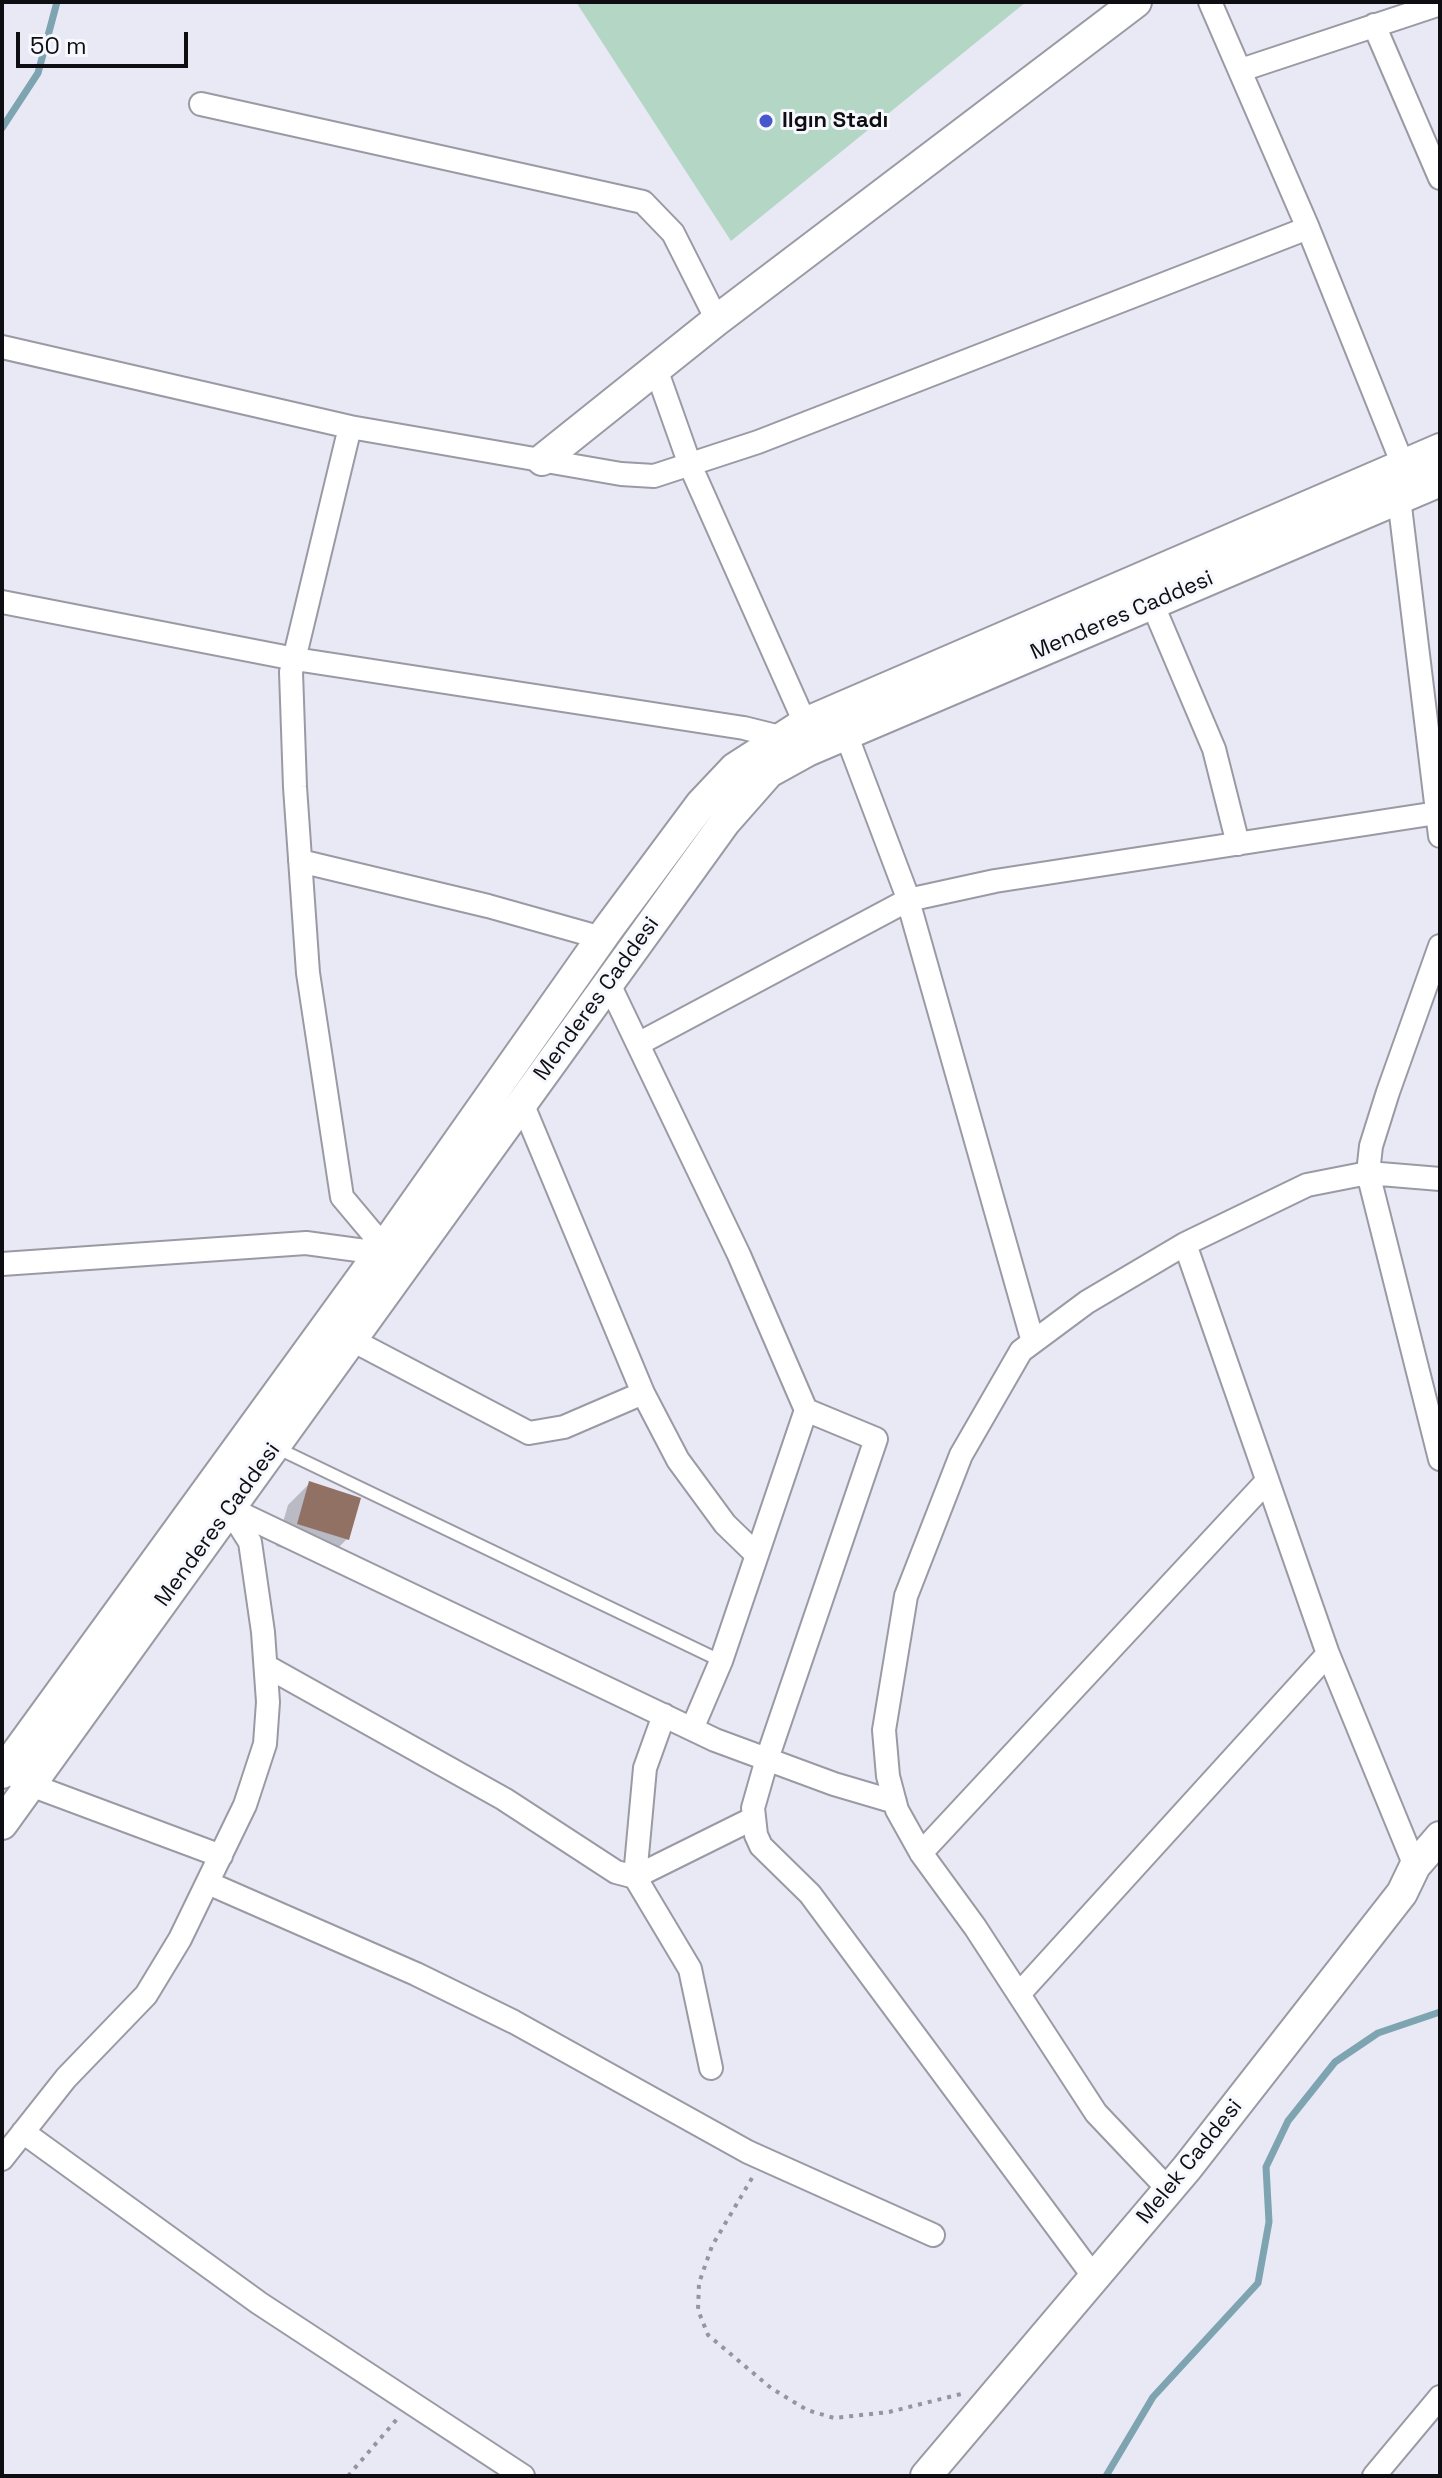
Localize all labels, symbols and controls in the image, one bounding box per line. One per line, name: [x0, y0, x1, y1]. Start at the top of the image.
scale bar: [20, 16, 192, 66]
text: 50 m: [30, 30, 87, 61]
place label: Ilgın Stadı: [782, 108, 888, 134]
marker: Ilgın Stadı: [757, 112, 775, 130]
street label: Menderes Caddesi: [1027, 566, 1217, 666]
street label: Menderes Caddesi: [529, 912, 665, 1086]
street label: Menderes Caddesi: [150, 1438, 286, 1612]
street label: Melek Caddesi: [1132, 2094, 1248, 2230]

